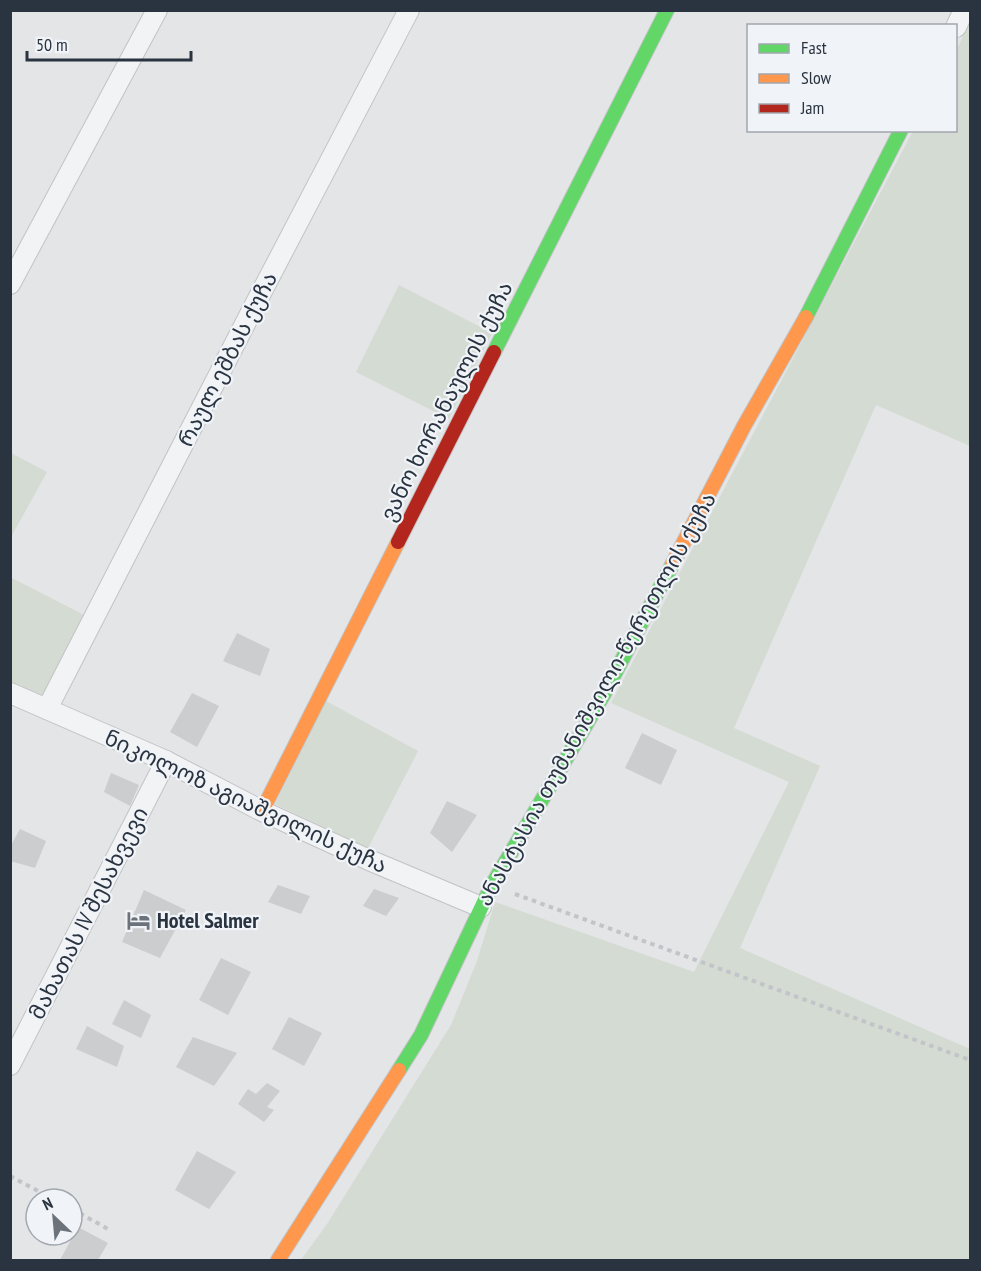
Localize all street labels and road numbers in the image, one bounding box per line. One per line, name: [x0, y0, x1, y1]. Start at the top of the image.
street label: რაულ ეშბას ქუჩა: [171, 267, 283, 451]
street label: ვანო ხორანაულის ქუჩა: [373, 277, 519, 525]
street label: ანასტასია თუმანიშვილი-წერეთლის ქუჩა: [470, 487, 722, 911]
street label: ნიკოლოზ აგიაშვილის ქუჩა: [100, 723, 392, 879]
street label: მახათას IV შესახვევი: [22, 802, 154, 1024]

